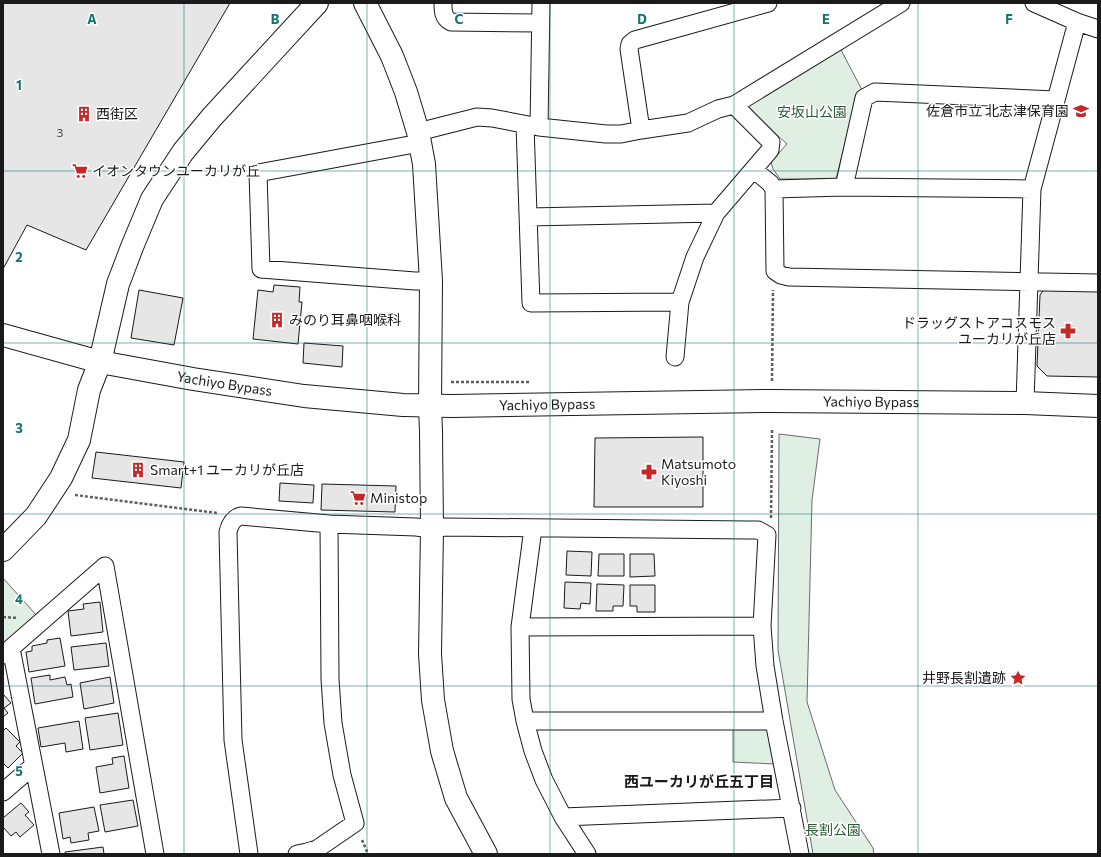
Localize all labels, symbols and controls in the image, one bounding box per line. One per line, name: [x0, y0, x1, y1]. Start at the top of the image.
text: A: [87, 11, 97, 27]
text: B: [271, 11, 280, 27]
text: C: [455, 11, 464, 27]
text: D: [637, 11, 647, 27]
text: E: [822, 11, 830, 27]
text: F: [1005, 11, 1013, 27]
text: 1: [16, 77, 22, 93]
place label: 佐倉市立 北志津保育園: [926, 102, 1069, 119]
school or university icon: 佐倉市立 北志津保育園: [1072, 102, 1090, 120]
park label: 安坂山公園: [777, 103, 847, 120]
building icon: 西街区: [75, 105, 93, 123]
place label: 西街区: [96, 105, 138, 122]
house number: 3: [57, 125, 64, 139]
supermarket icon: イオンタウンユーカリが丘: [71, 162, 89, 180]
place label: イオンタウンユーカリが丘: [92, 162, 260, 179]
text: 2: [15, 249, 23, 265]
building icon: みのり耳鼻咽喉科: [268, 311, 286, 329]
place label: みのり耳鼻咽喉科: [289, 311, 401, 328]
place label: ドラッグストアコスモス ユーカリが丘店: [902, 314, 1056, 347]
pharmacy icon: ドラッグストアコスモス ユーカリが丘店: [1059, 322, 1077, 340]
street label: Yachiyo Bypass: [175, 367, 273, 399]
street label: Yachiyo Bypass: [823, 392, 919, 410]
street label: Yachiyo Bypass: [499, 395, 595, 413]
text: 3: [15, 420, 23, 436]
place label: Matsumoto Kiyoshi: [661, 455, 736, 488]
building icon: Smart+1 ユーカリが丘店: [129, 461, 147, 479]
place label: Smart+1 ユーカリが丘店: [150, 461, 304, 478]
pharmacy icon: Matsumoto Kiyoshi: [640, 463, 658, 481]
supermarket icon: Ministop: [349, 489, 367, 507]
place label: Ministop: [370, 489, 427, 506]
text: 4: [15, 591, 23, 607]
place label: 井野長割遺跡: [922, 669, 1006, 686]
place icon: 井野長割遺跡: [1009, 669, 1027, 687]
text: 5: [15, 763, 23, 779]
district label: 西ユーカリが丘五丁目: [624, 772, 774, 790]
park label: 長割公園: [805, 821, 861, 838]

